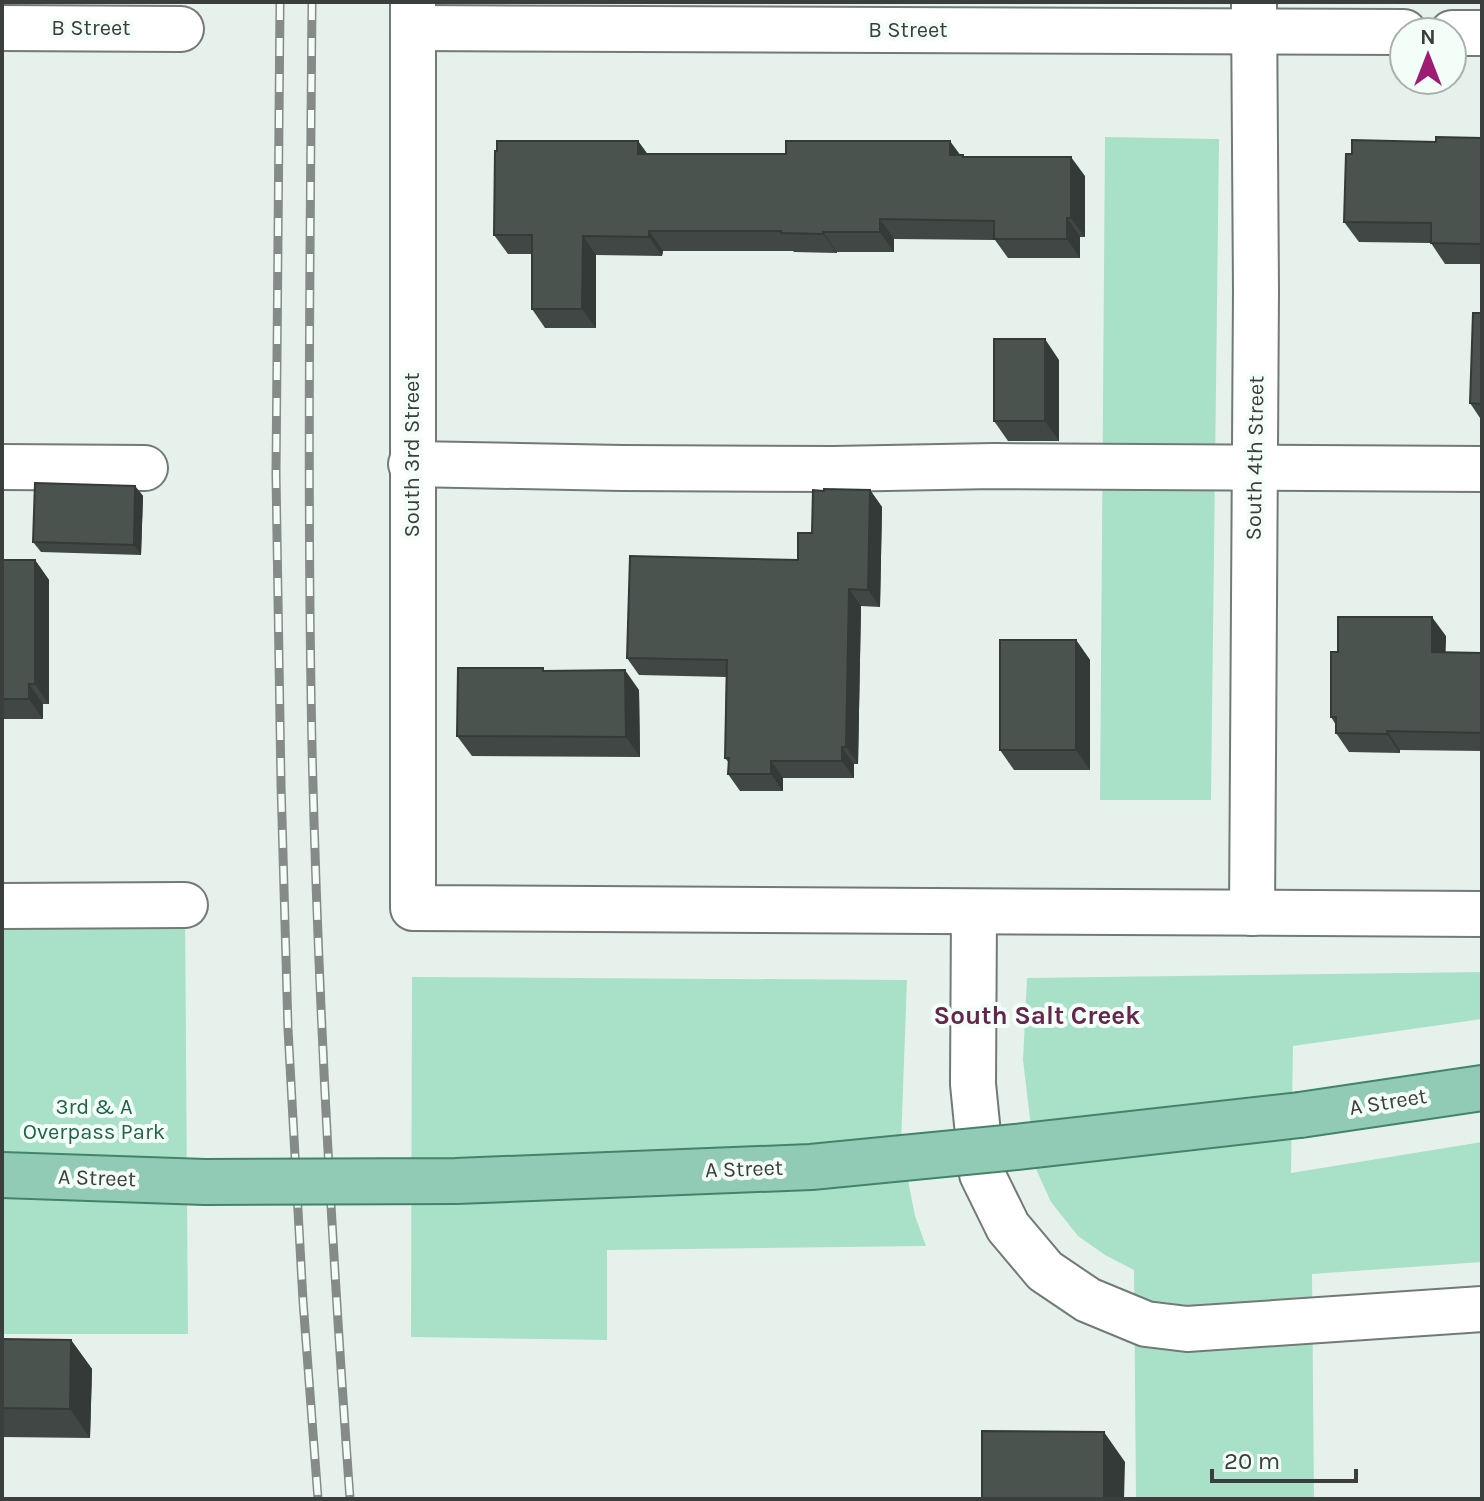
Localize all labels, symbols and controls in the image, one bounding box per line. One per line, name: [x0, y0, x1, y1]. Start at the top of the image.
street label: B Street: [51, 15, 131, 41]
north arrow: [1388, 16, 1468, 96]
street label: B Street: [868, 17, 948, 43]
text: N: [1420, 24, 1436, 50]
street label: South 3rd Street: [399, 372, 425, 538]
street label: South 4th Street: [1241, 375, 1269, 541]
district label: South Salt Creek: [934, 1000, 1140, 1031]
street label: A Street: [1347, 1083, 1429, 1121]
park label: 3rd & A Overpass Park: [23, 1094, 165, 1145]
street label: A Street: [704, 1155, 784, 1183]
street label: A Street: [57, 1164, 137, 1192]
scale bar: [1212, 1433, 1356, 1483]
text: 20 m: [1224, 1447, 1280, 1475]

